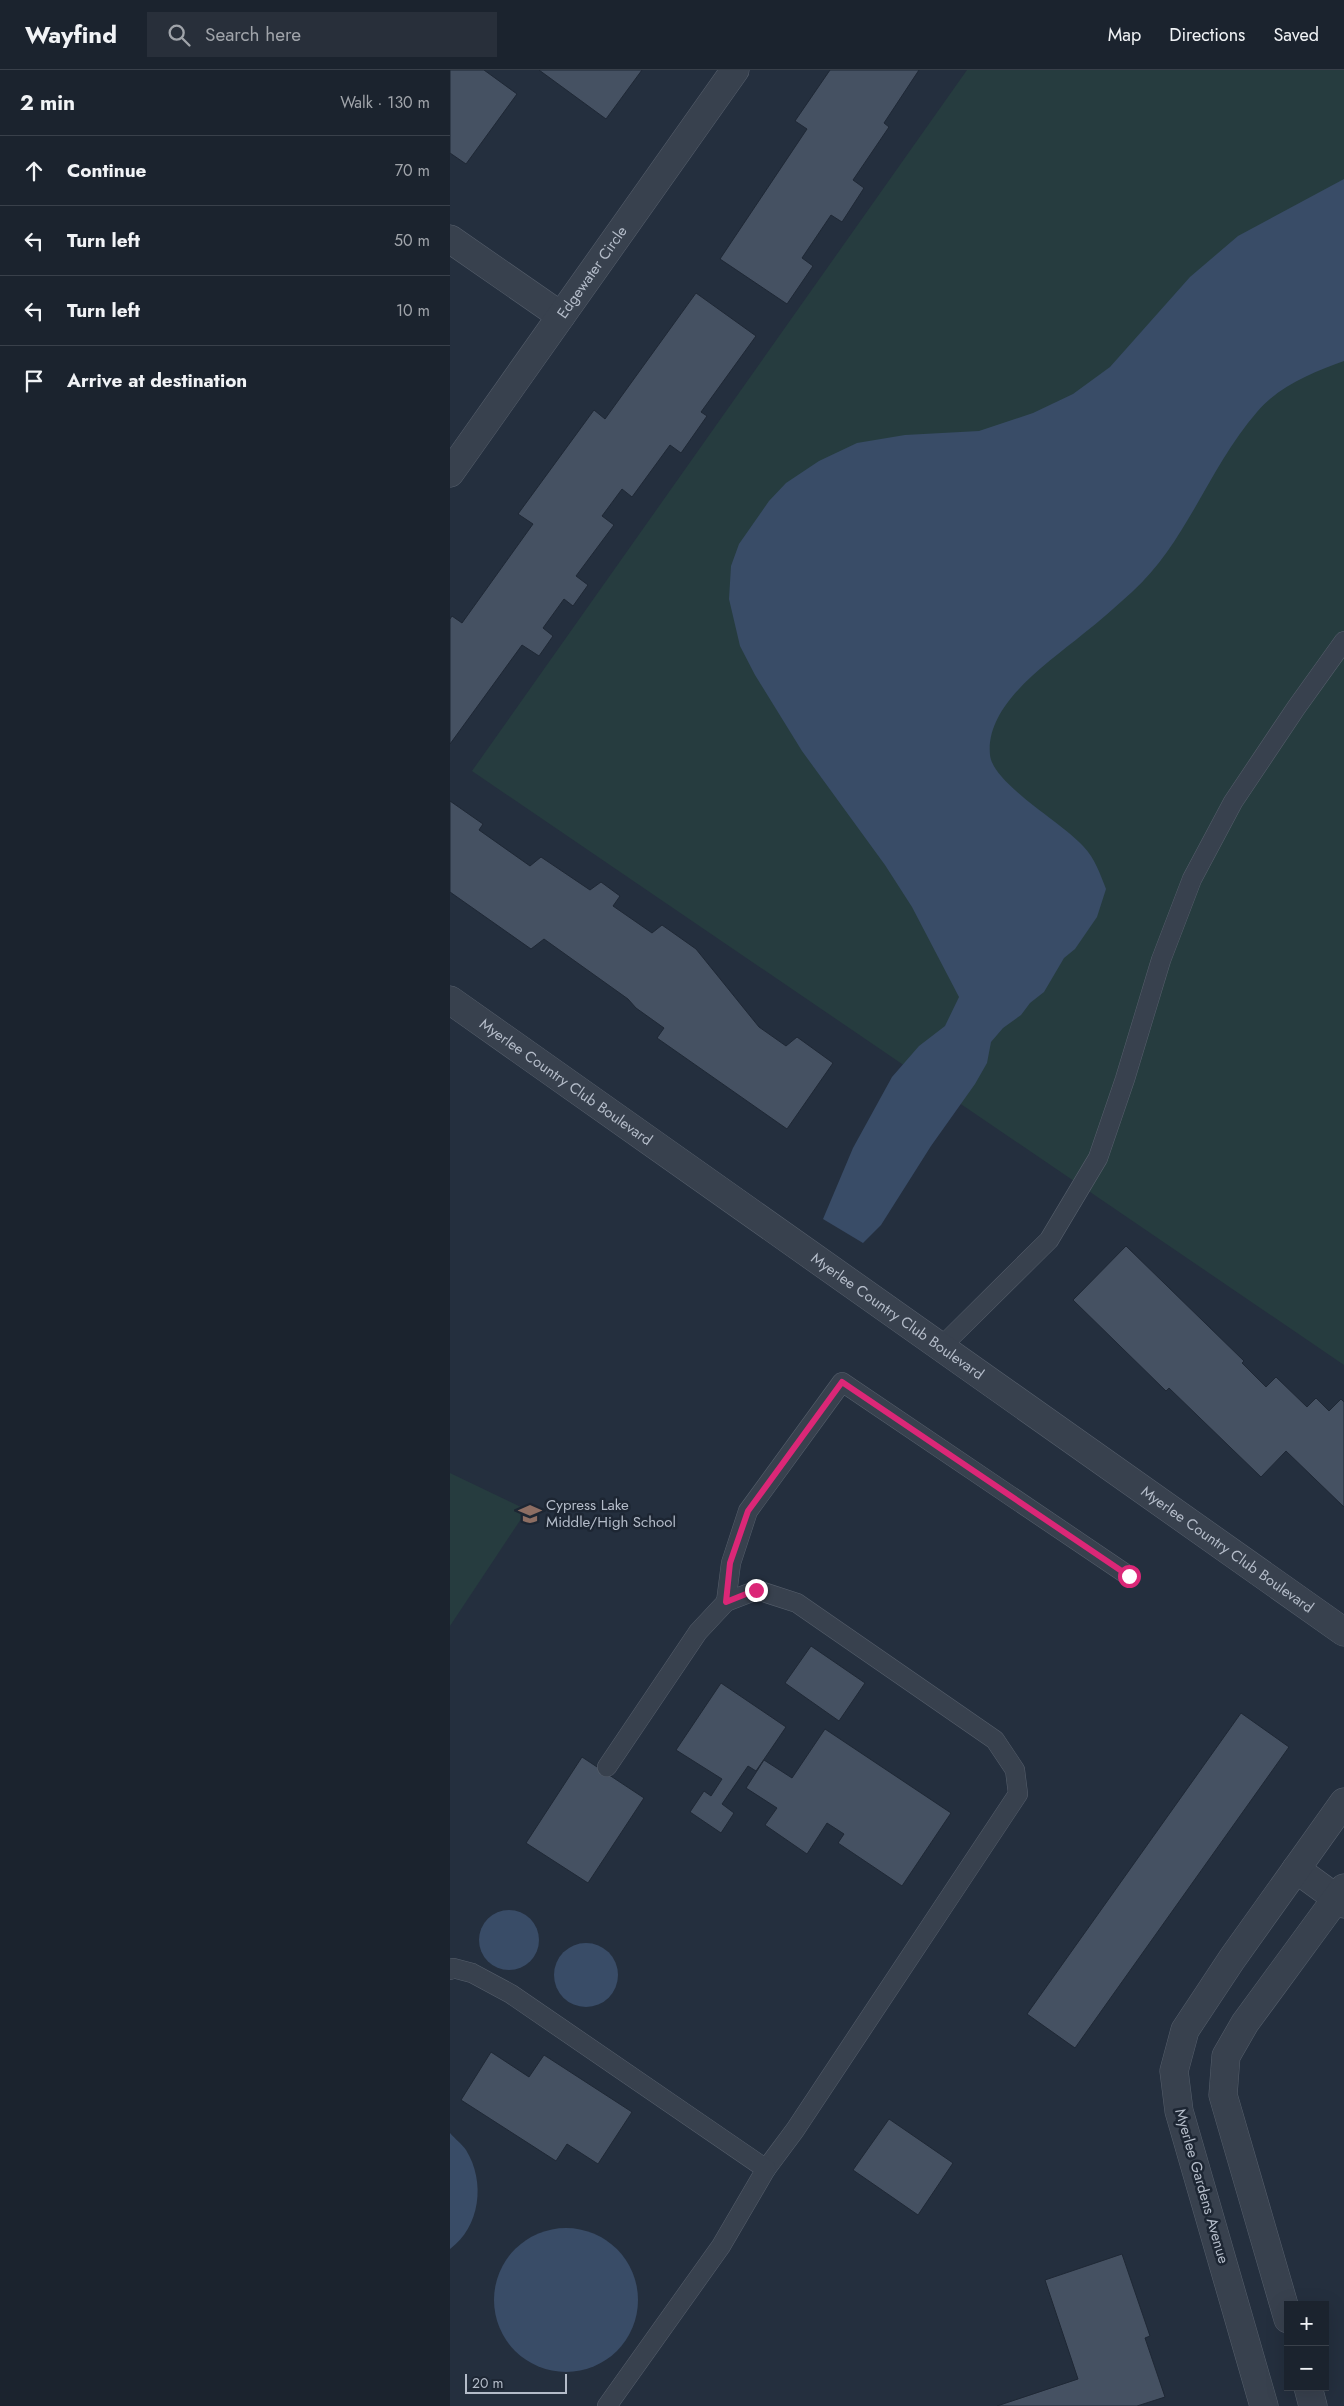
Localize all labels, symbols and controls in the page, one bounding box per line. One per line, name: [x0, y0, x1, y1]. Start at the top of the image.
search box: [147, 12, 497, 57]
text: Wayfind: [25, 17, 117, 52]
icon: search: [165, 21, 193, 49]
text: Search here: [205, 21, 301, 48]
text: Map: [1108, 22, 1141, 48]
text: Directions: [1169, 22, 1245, 48]
text: Saved: [1273, 22, 1319, 48]
text: 2 min: [20, 88, 75, 118]
text: Walk · 130 m: [340, 91, 430, 114]
icon: ahead: [20, 157, 48, 185]
text: Continue: [67, 157, 146, 184]
text: 70 m: [395, 159, 430, 182]
street label: Edgewater Circle: [552, 221, 633, 323]
icon: left: [20, 227, 48, 255]
text: Turn left: [67, 227, 140, 254]
text: 50 m: [394, 229, 430, 252]
icon: left: [20, 297, 48, 325]
text: Turn left: [67, 297, 140, 324]
text: 10 m: [396, 299, 430, 322]
icon: arrive: [20, 367, 48, 395]
text: Arrive at destination: [67, 367, 247, 394]
street label: Myerlee Country Club Boulevard: [475, 1013, 657, 1151]
street label: Myerlee Country Club Boulevard: [807, 1248, 988, 1385]
street label: Myerlee Country Club Boulevard: [1136, 1481, 1318, 1618]
place label: Cypress Lake Middle/High School: [546, 1494, 676, 1533]
school or university icon: Cypress Lake Middle/High School: [517, 1501, 543, 1527]
route start: [1118, 1565, 1141, 1588]
route end: [745, 1579, 768, 1602]
street label: Myerlee Gardens Avenue: [1169, 2106, 1235, 2266]
map controls: [1284, 2301, 1329, 2391]
button: +: [1284, 2301, 1329, 2346]
button: −: [1284, 2346, 1329, 2391]
scale bar: [465, 2371, 568, 2394]
text: 20 m: [472, 2373, 504, 2393]

